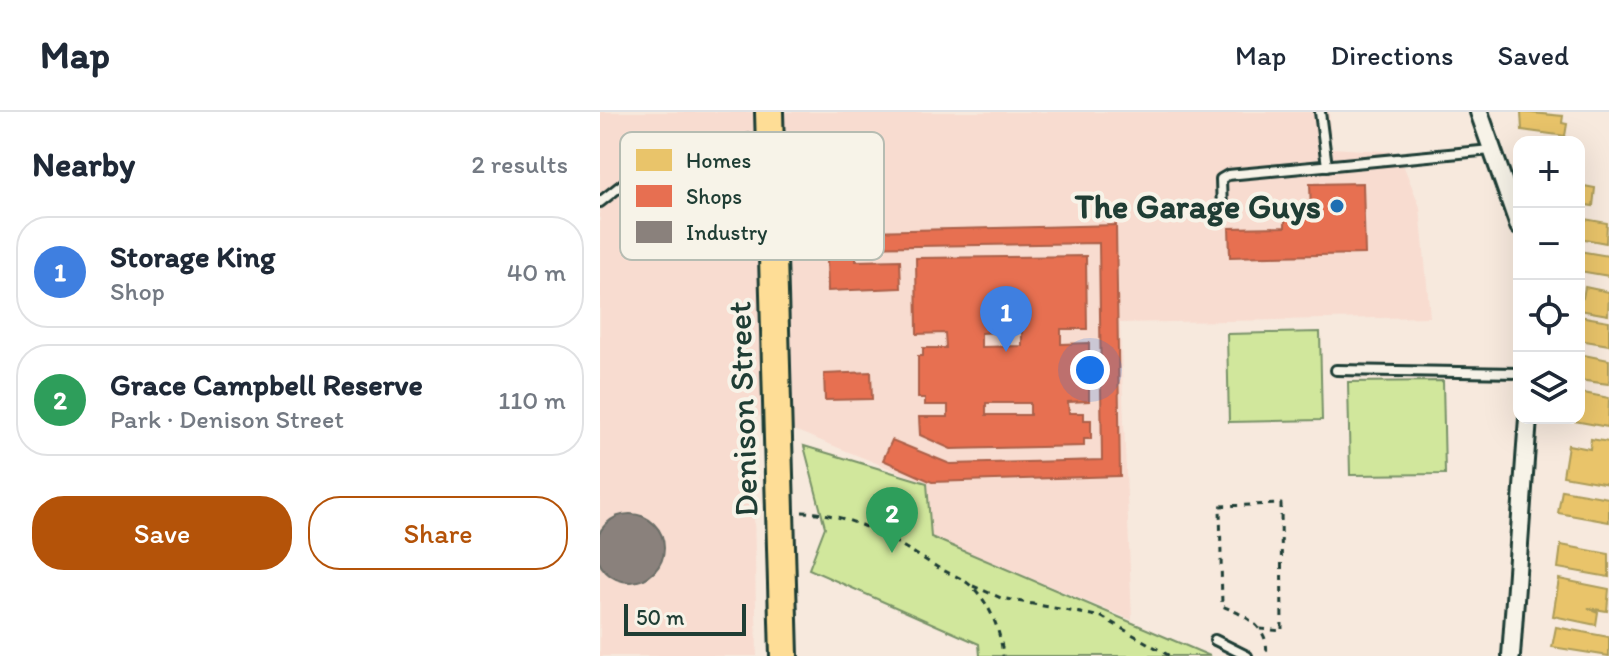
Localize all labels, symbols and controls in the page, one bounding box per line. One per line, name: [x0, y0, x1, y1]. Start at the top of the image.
text: Map: [40, 32, 110, 78]
text: Map: [1235, 38, 1286, 72]
text: Directions: [1330, 38, 1454, 72]
text: Saved: [1498, 38, 1569, 72]
legend: [620, 132, 884, 260]
map controls: [1513, 136, 1585, 424]
button: +: [1513, 136, 1585, 208]
text: Nearby: [32, 144, 135, 185]
text: Homes: [686, 147, 751, 174]
text: 2 results: [471, 148, 568, 180]
text: Shops: [686, 183, 742, 210]
place label: The Garage Guys: [1074, 186, 1321, 227]
marker: The Garage Guys: [1328, 197, 1346, 215]
button: −: [1513, 208, 1585, 280]
text: Industry: [686, 219, 768, 246]
text: Storage King: [110, 238, 275, 275]
text: 1: [54, 256, 66, 288]
text: 40 m: [507, 256, 566, 288]
text: Shop: [110, 275, 165, 307]
button: locate: [1513, 280, 1585, 352]
pin: 1: [980, 286, 1032, 352]
street label: Denison Street: [718, 300, 767, 518]
your location: [1070, 350, 1110, 390]
button: layers: [1513, 352, 1585, 424]
text: Grace Campbell Reserve: [110, 366, 423, 403]
text: 2: [53, 384, 67, 416]
text: 110 m: [498, 384, 566, 416]
text: Park · Denison Street: [110, 403, 344, 435]
pin: 2: [866, 487, 918, 553]
button: Save: [32, 496, 292, 570]
button: Share: [308, 496, 568, 570]
scale bar: [624, 600, 746, 636]
text: 50 m: [636, 604, 685, 631]

